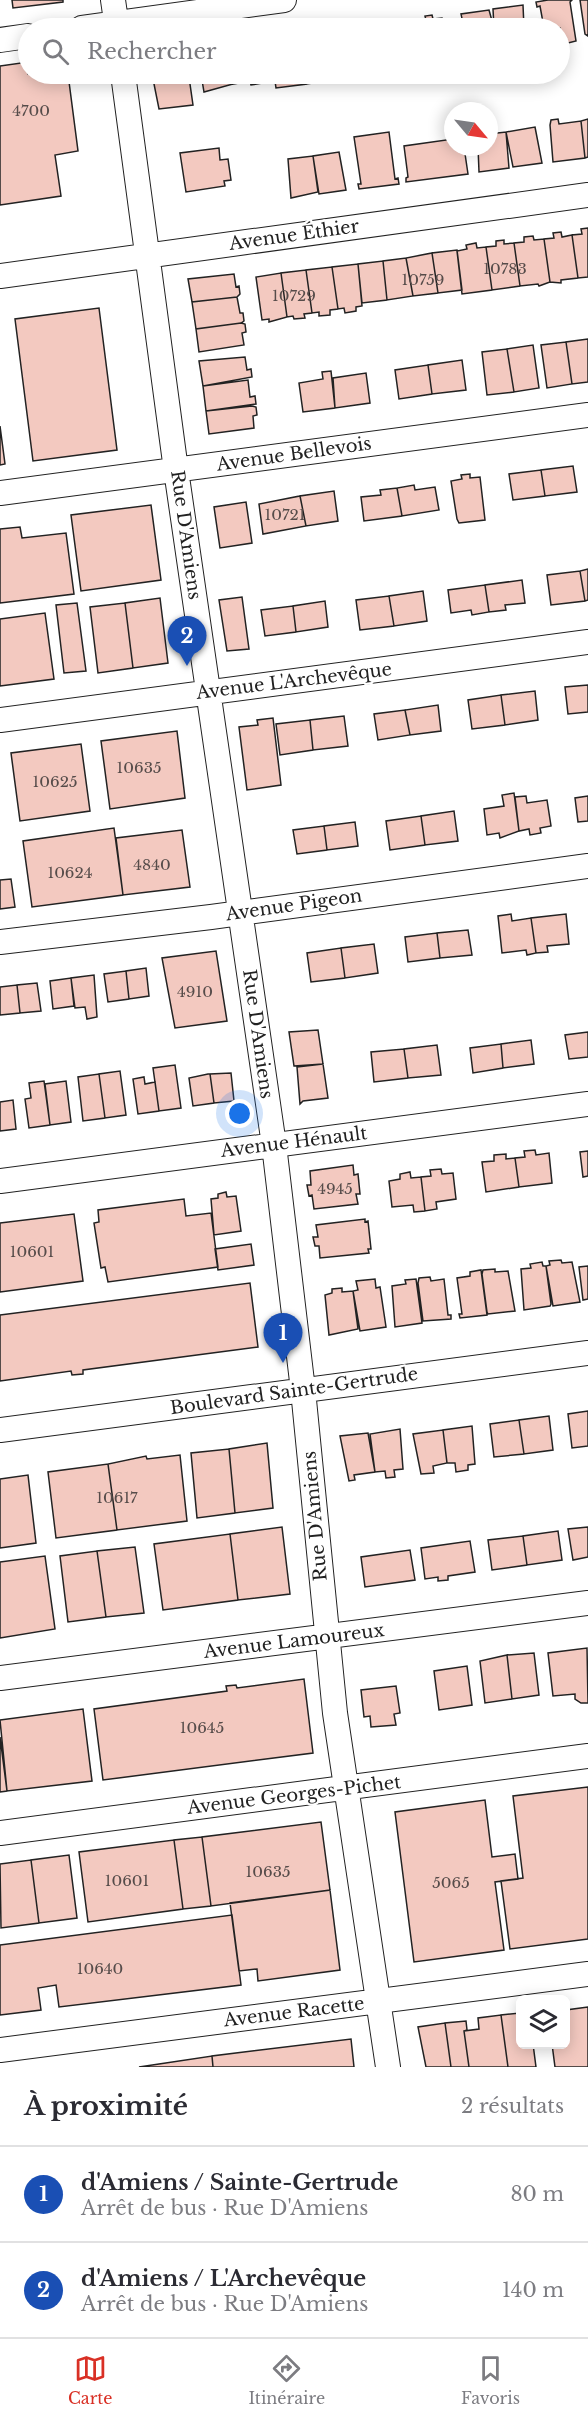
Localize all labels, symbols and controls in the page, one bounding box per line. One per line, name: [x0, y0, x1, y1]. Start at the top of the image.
search box: [18, 18, 570, 84]
icon: search: [39, 35, 72, 68]
text: Rechercher: [87, 38, 217, 65]
house number: 4700: [12, 101, 50, 120]
north arrow: [444, 102, 498, 156]
street label: Avenue Éthier: [226, 214, 361, 255]
house number: 10783: [483, 259, 527, 278]
house number: 10759: [402, 270, 444, 289]
house number: 10729: [272, 286, 316, 305]
street label: Avenue Bellevois: [214, 432, 373, 476]
street label: Rue D'Amiens: [166, 469, 206, 601]
house number: 10721: [265, 505, 305, 524]
pin: 2: [168, 616, 207, 666]
street label: Avenue L'Archevêque: [194, 658, 393, 704]
house number: 10635: [117, 758, 161, 777]
house number: 10625: [33, 772, 77, 791]
house number: 4840: [133, 855, 171, 874]
house number: 10624: [47, 863, 93, 882]
street label: Avenue Pigeon: [223, 885, 364, 926]
street label: Rue D'Amiens: [238, 968, 278, 1100]
house number: 4910: [177, 982, 213, 1001]
your location: [225, 1099, 254, 1128]
street label: Avenue Hénault: [219, 1122, 369, 1162]
house number: 4945: [317, 1179, 353, 1198]
house number: 10601: [10, 1242, 54, 1261]
pin: 1: [264, 1314, 302, 1363]
street label: Boulevard Sainte-Gertrude: [169, 1363, 419, 1419]
street label: Rue D'Amiens: [298, 1450, 332, 1582]
house number: 10617: [96, 1488, 138, 1507]
street label: Avenue Lamoureux: [202, 1619, 386, 1663]
house number: 10645: [180, 1718, 224, 1737]
street label: Avenue Georges-Pichet: [185, 1771, 402, 1819]
house number: 10635: [246, 1862, 290, 1881]
house number: 10601: [105, 1871, 149, 1890]
house number: 5065: [432, 1873, 470, 1892]
house number: 10640: [77, 1959, 123, 1978]
street label: Avenue Racette: [221, 1992, 366, 2032]
map controls: [516, 1995, 570, 2049]
button: layers: [516, 1995, 570, 2049]
text: À proximité: [24, 2090, 188, 2122]
text: 2 résultats: [461, 2094, 564, 2118]
text: d'Amiens / Sainte-Gertrude: [81, 2169, 398, 2196]
text: 1: [39, 2182, 48, 2206]
text: 80 m: [510, 2182, 564, 2206]
text: Arrêt de bus · Rue D'Amiens: [81, 2196, 368, 2220]
text: d'Amiens / L'Archevêque: [81, 2265, 366, 2292]
text: 2: [37, 2278, 50, 2302]
text: 140 m: [502, 2278, 564, 2302]
text: Arrêt de bus · Rue D'Amiens: [81, 2292, 368, 2316]
tab: Carte: [68, 2352, 113, 2408]
tab: Itinéraire: [248, 2352, 325, 2408]
tab: Favoris: [461, 2352, 520, 2408]

